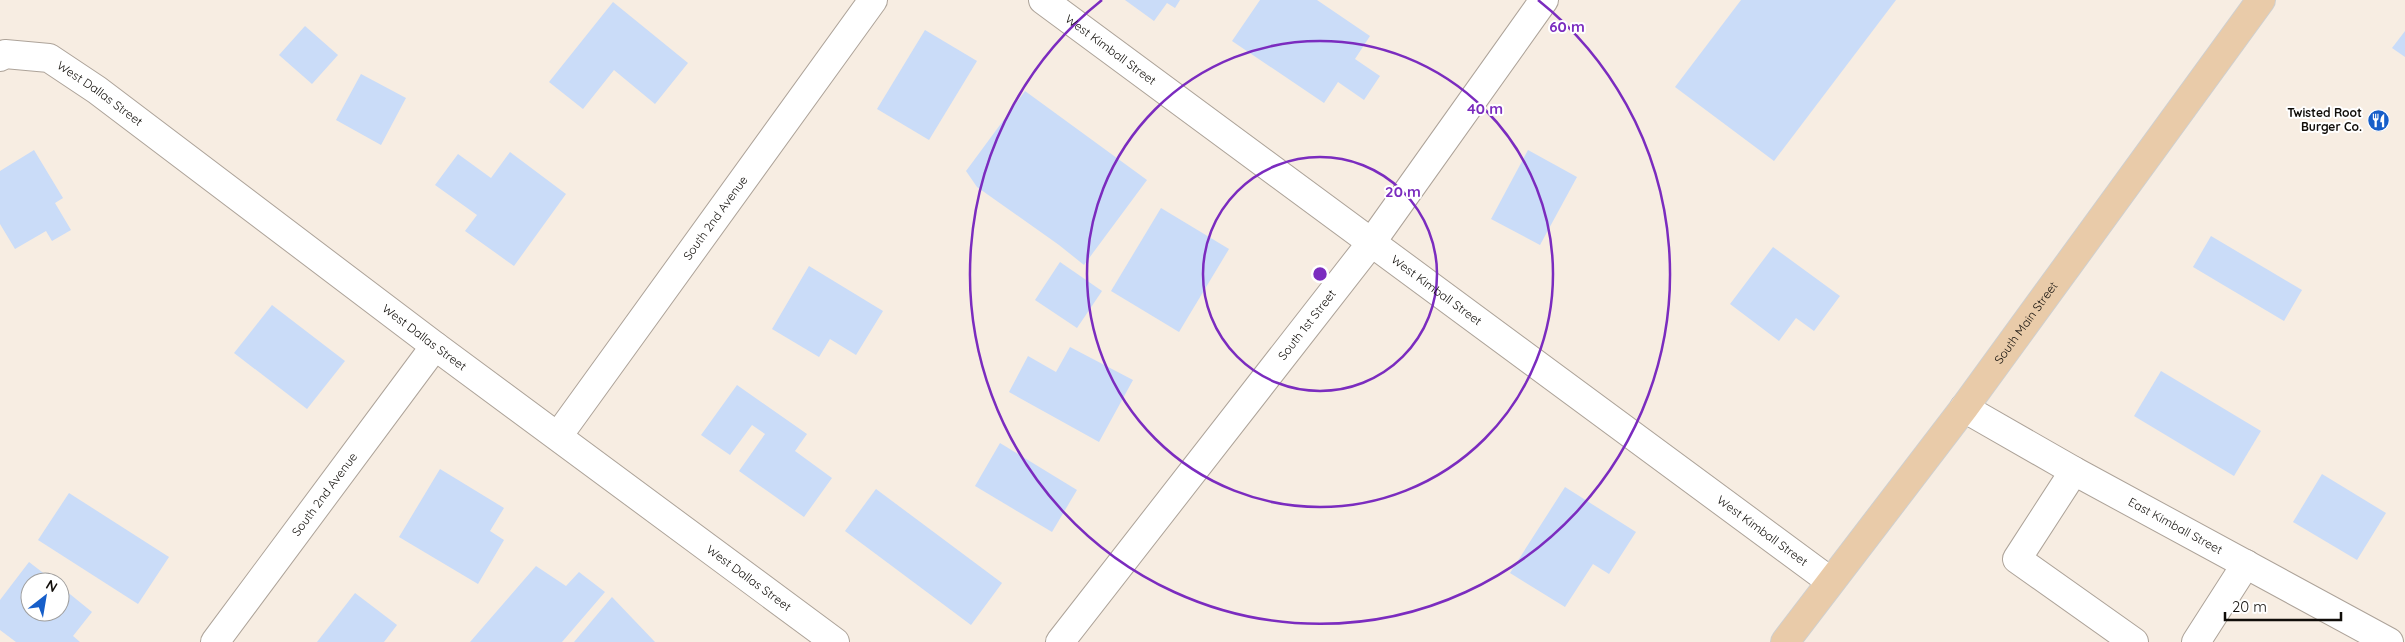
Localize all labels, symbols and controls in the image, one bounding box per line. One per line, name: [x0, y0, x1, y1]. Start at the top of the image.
street label: West Kimball Street: [1063, 11, 1159, 88]
text: 60 m: [1549, 17, 1585, 36]
street label: West Dallas Street: [54, 58, 146, 129]
text: 40 m: [1467, 99, 1503, 118]
place label: Twisted Root Burger Co.: [2287, 105, 2362, 134]
restaurant icon: Twisted Root Burger Co.: [2366, 108, 2390, 132]
street label: South 2nd Avenue: [680, 172, 751, 263]
text: 20 m: [1385, 182, 1421, 201]
street label: West Kimball Street: [1388, 252, 1485, 328]
centre of rings: [1311, 265, 1329, 283]
street label: South Main Street: [1991, 279, 2060, 366]
street label: South 1st Street: [1275, 286, 1339, 363]
street label: West Dallas Street: [379, 301, 470, 374]
street label: South 2nd Avenue: [288, 449, 360, 539]
street label: West Kimball Street: [1714, 492, 1811, 569]
street label: East Kimball Street: [2126, 494, 2225, 557]
street label: West Dallas Street: [704, 541, 794, 614]
north arrow: [20, 572, 70, 622]
text: N: [43, 575, 61, 596]
scale bar: [2225, 590, 2341, 622]
text: 20 m: [2232, 597, 2267, 616]

